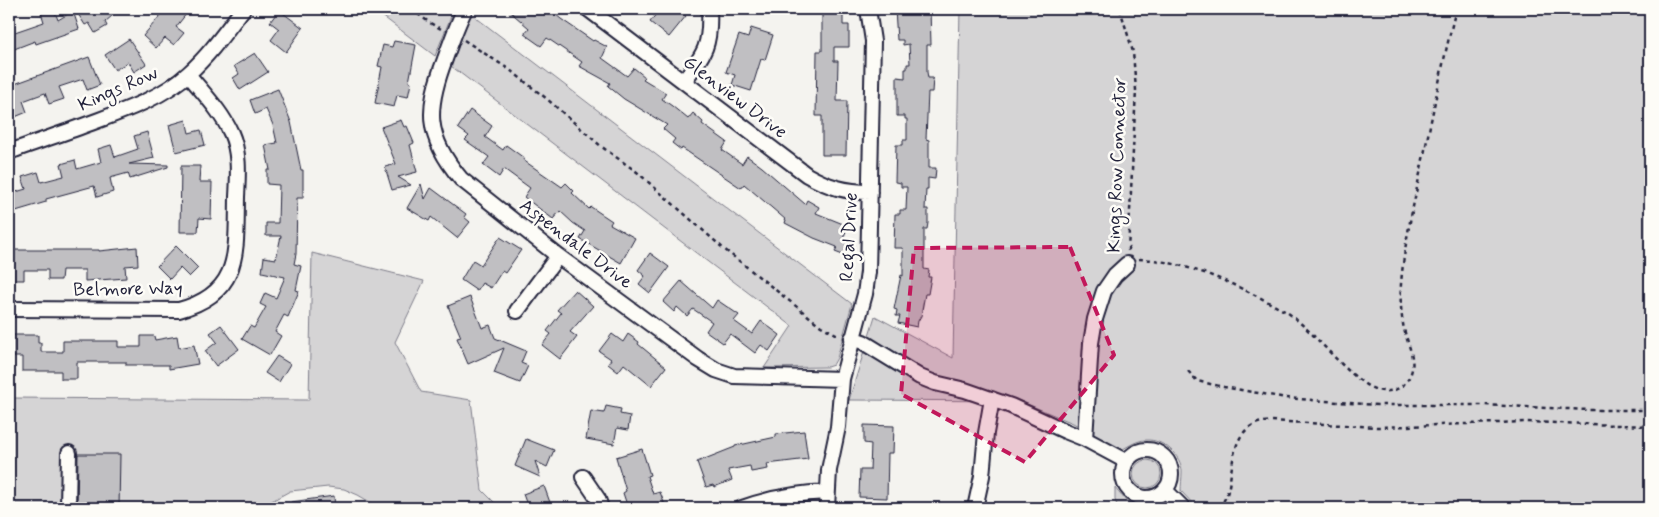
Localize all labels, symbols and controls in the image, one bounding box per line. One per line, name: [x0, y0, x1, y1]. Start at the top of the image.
street label: Glenview Drive: [678, 50, 792, 144]
street label: Kings Row: [74, 60, 163, 120]
street label: Kings Row Connector: [1101, 77, 1135, 253]
street label: Regal Drive: [834, 192, 867, 282]
street label: Aspendale Drive: [514, 193, 638, 295]
street label: Belmore Way: [73, 276, 183, 302]

